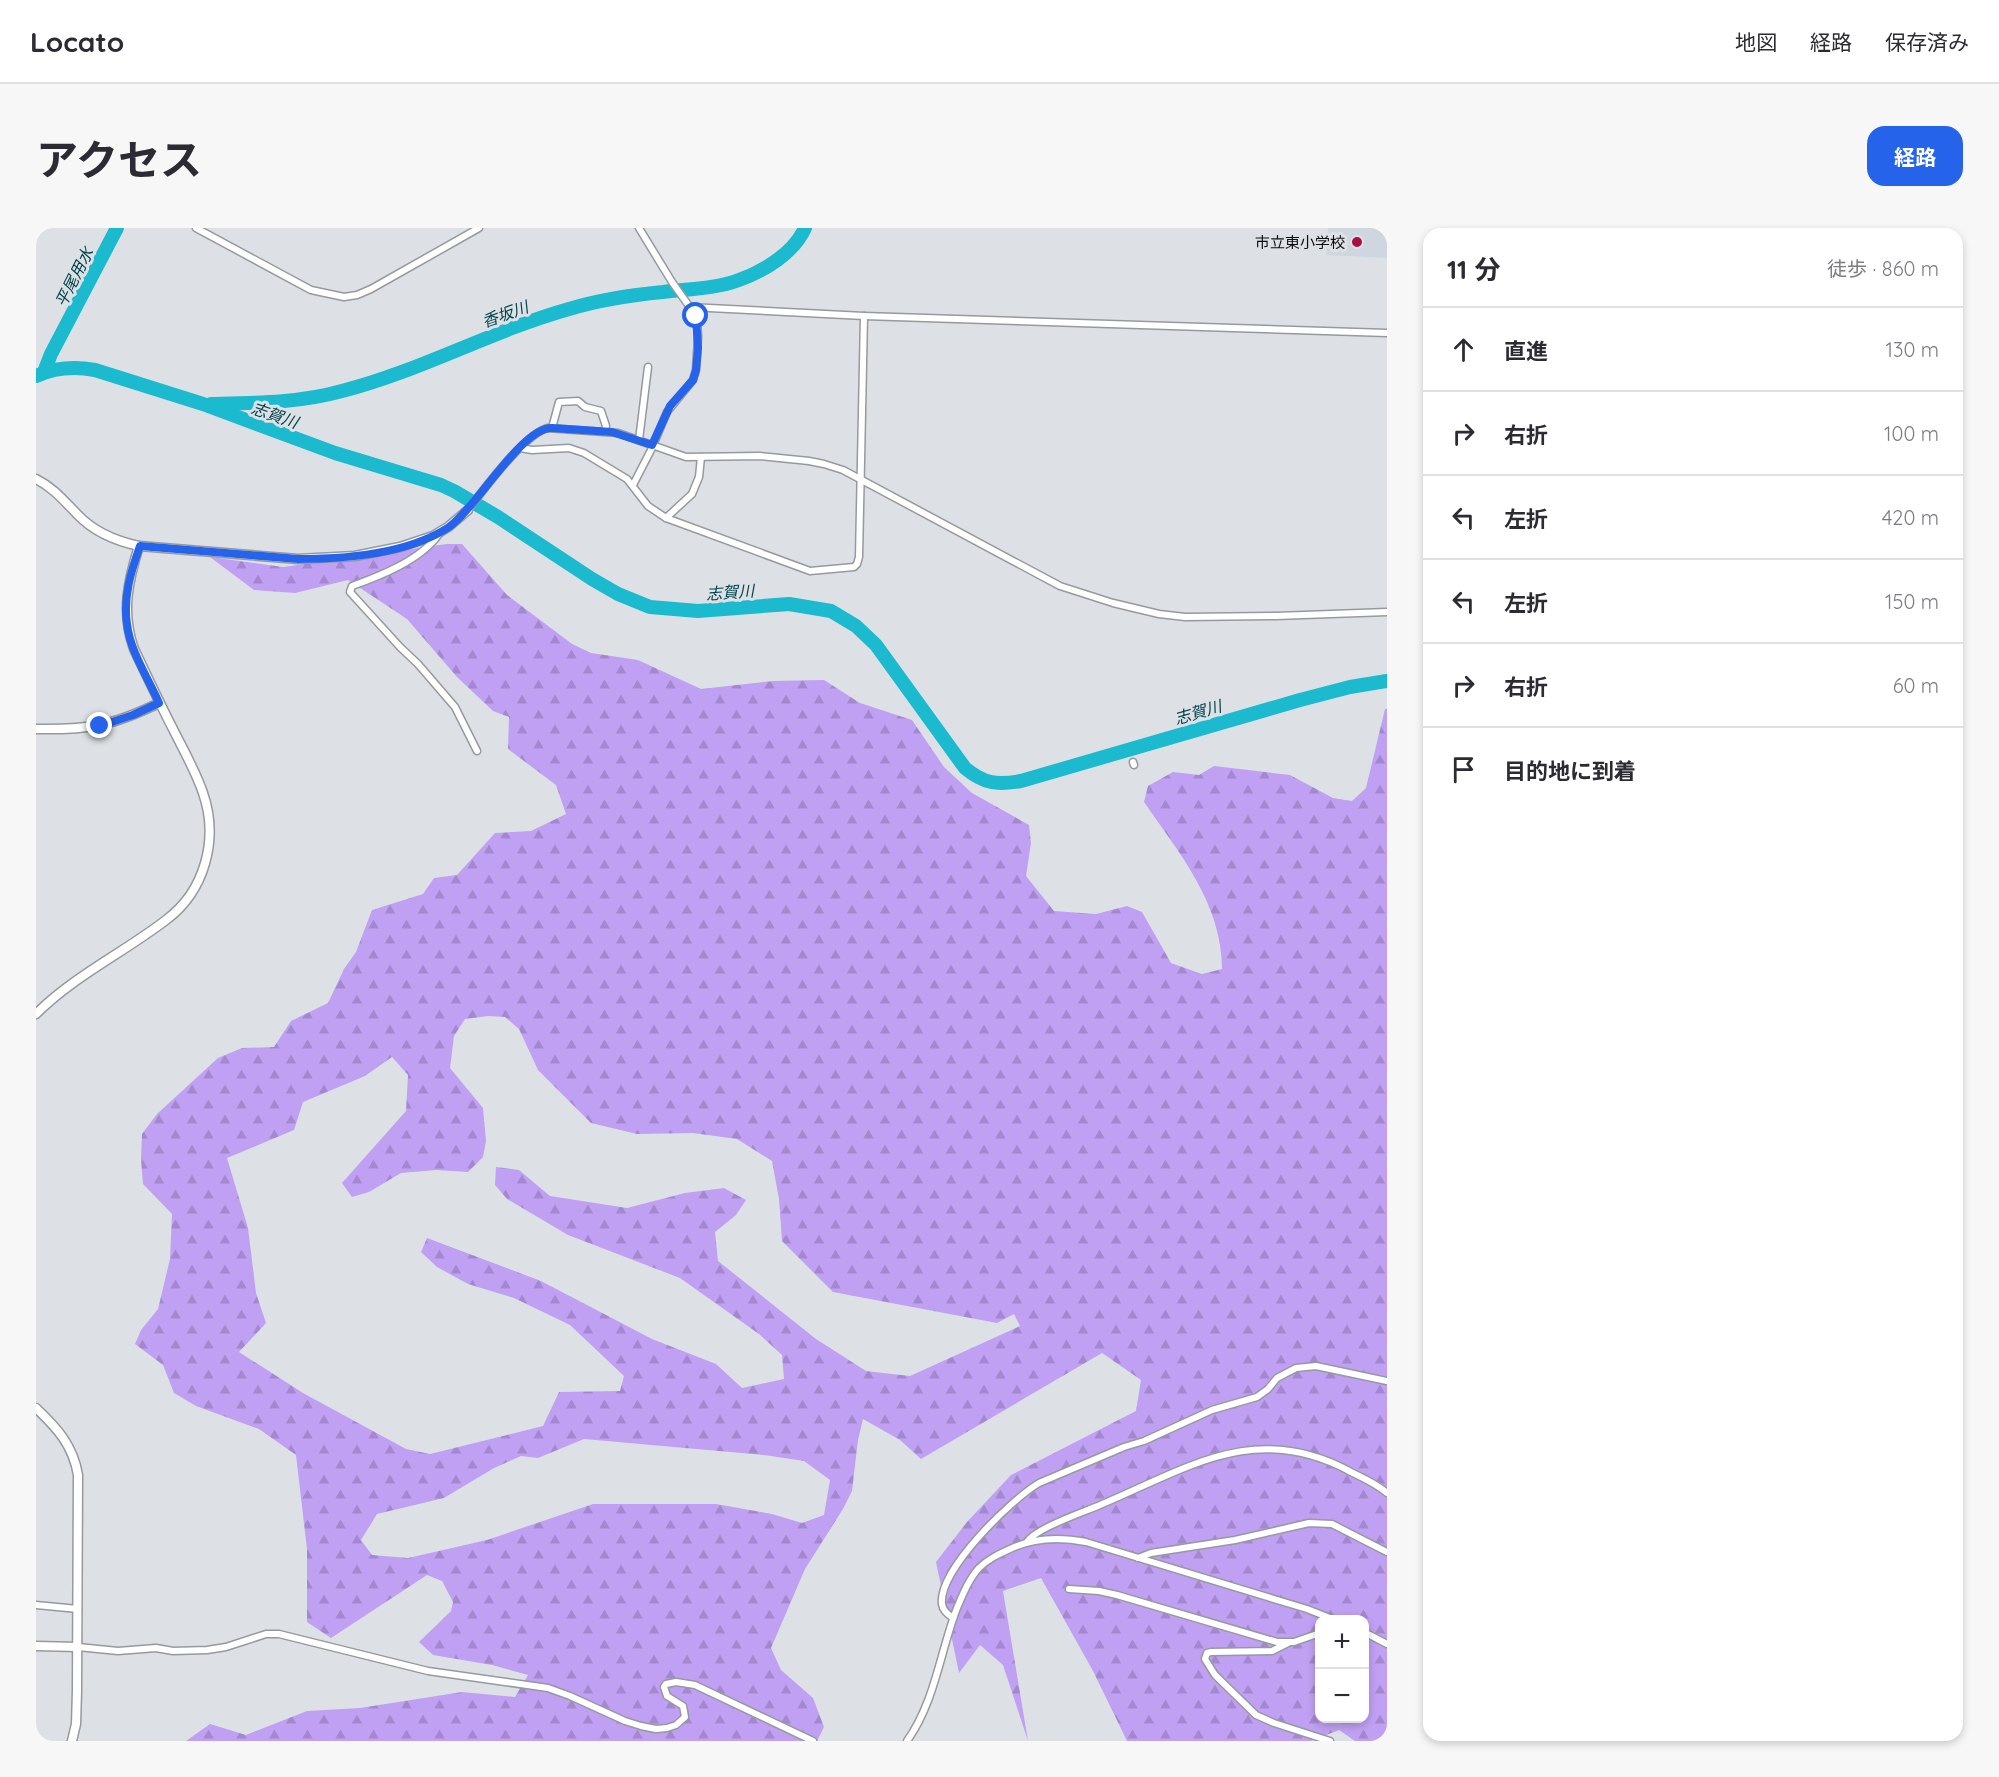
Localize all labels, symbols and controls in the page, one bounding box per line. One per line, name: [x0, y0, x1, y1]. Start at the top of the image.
text: Locato: [30, 24, 124, 59]
text: 地図: [1735, 29, 1777, 55]
text: 経路: [1810, 29, 1852, 55]
text: 保存済み: [1885, 29, 1969, 55]
button: 経路: [1867, 126, 1963, 186]
text: アクセス: [36, 133, 202, 186]
place label: 市立東小学校: [1255, 233, 1345, 252]
marker: 市立東小学校: [1350, 235, 1364, 249]
water label: 平尾用水: [51, 242, 98, 310]
text: 11 分: [1447, 253, 1501, 286]
text: 徒歩 · 860 m: [1827, 256, 1939, 281]
water label: 香坂川: [479, 296, 533, 332]
route start: [682, 302, 708, 328]
icon: ahead: [1447, 333, 1480, 366]
text: 直進: [1504, 337, 1548, 365]
text: 130 m: [1886, 337, 1939, 362]
water label: 志賀川: [249, 398, 303, 433]
icon: right: [1447, 417, 1480, 450]
text: 右折: [1504, 421, 1548, 449]
text: 100 m: [1884, 421, 1939, 446]
icon: left: [1447, 501, 1480, 534]
text: 左折: [1504, 505, 1548, 533]
text: 420 m: [1882, 505, 1939, 530]
water label: 志賀川: [705, 580, 757, 604]
icon: left: [1447, 585, 1480, 618]
text: 左折: [1504, 589, 1548, 617]
text: 150 m: [1885, 589, 1939, 614]
icon: right: [1447, 669, 1480, 702]
text: 右折: [1504, 673, 1548, 701]
text: 60 m: [1893, 673, 1939, 698]
water label: 志賀川: [1172, 695, 1226, 728]
route end: [86, 712, 112, 738]
icon: arrive: [1447, 753, 1480, 786]
text: 目的地に到着: [1504, 757, 1636, 785]
map controls: [1315, 1615, 1369, 1723]
button: +: [1315, 1615, 1369, 1669]
button: −: [1315, 1669, 1369, 1723]

